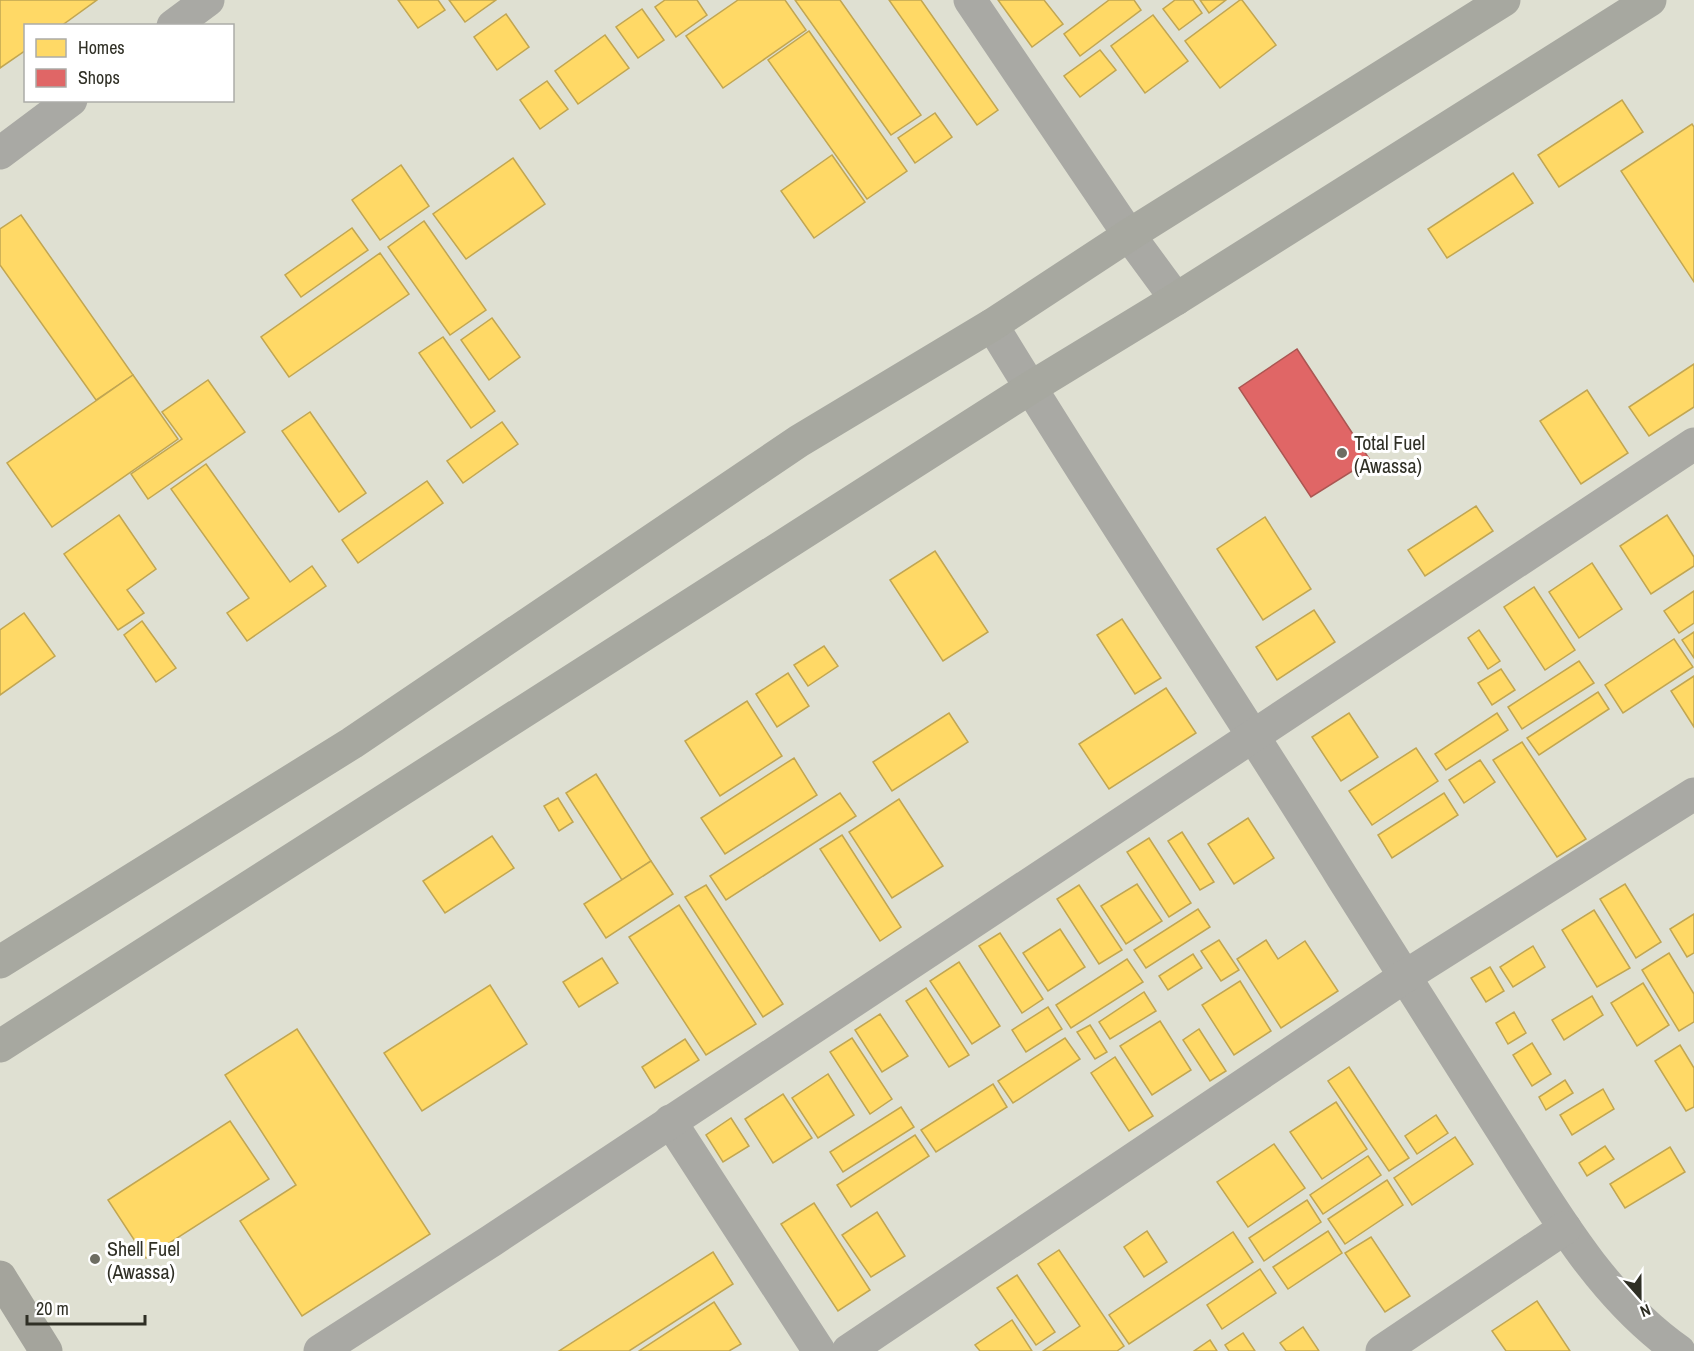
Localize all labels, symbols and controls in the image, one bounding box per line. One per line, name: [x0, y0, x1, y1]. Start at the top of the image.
legend: [24, 24, 234, 102]
text: Homes: [78, 35, 125, 60]
text: Shops: [78, 65, 120, 90]
place label: Total Fuel (Awassa): [1354, 429, 1425, 479]
marker: Total Fuel (Awassa): [1335, 446, 1349, 460]
place label: Shell Fuel (Awassa): [107, 1235, 180, 1285]
marker: Shell Fuel (Awassa): [88, 1252, 102, 1266]
north arrow: [1610, 1267, 1670, 1327]
scale bar: [27, 1288, 146, 1326]
text: 20 m: [36, 1296, 69, 1321]
text: N: [1637, 1299, 1654, 1323]

